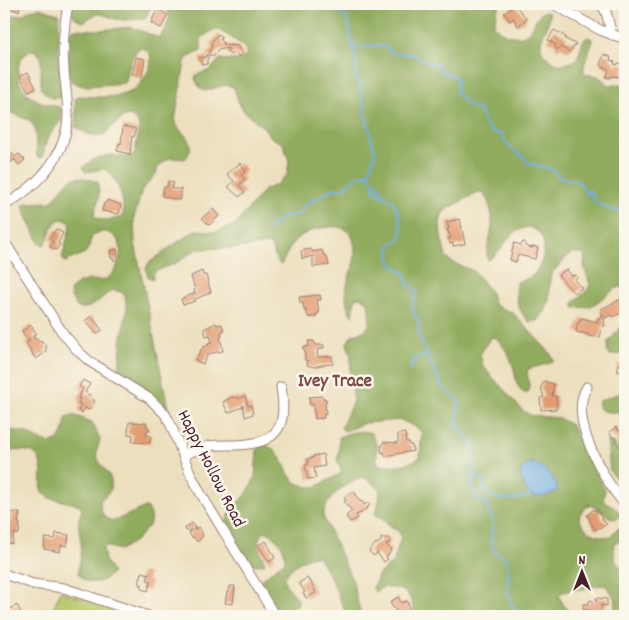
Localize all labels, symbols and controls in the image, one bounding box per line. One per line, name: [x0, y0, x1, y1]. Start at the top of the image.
district label: Ivey Trace: [298, 369, 372, 396]
street label: Happy Hollow Road: [170, 406, 250, 532]
north arrow: [556, 548, 606, 598]
text: N: [579, 551, 586, 571]

